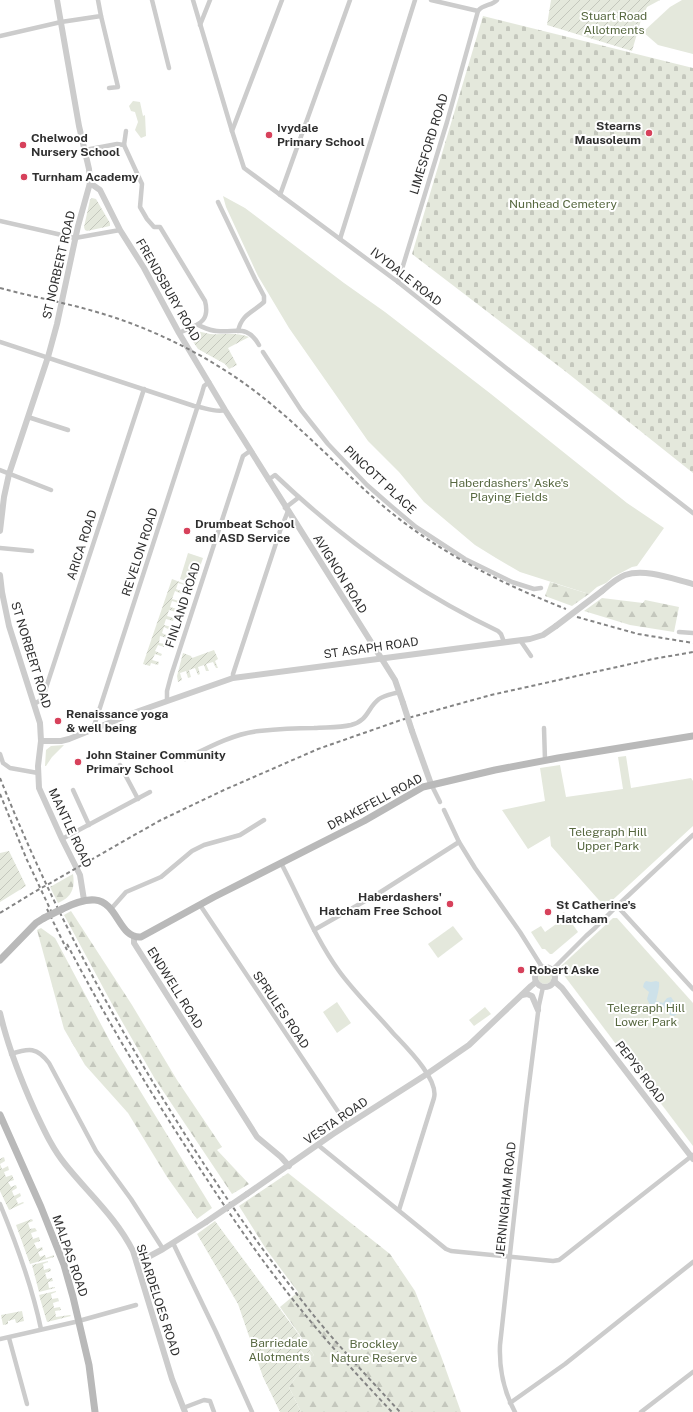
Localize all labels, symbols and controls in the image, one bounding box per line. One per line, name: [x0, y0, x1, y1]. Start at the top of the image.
park label: Stuart Road Allotments: [581, 9, 647, 37]
street label: LIMESFORD ROAD: [407, 92, 451, 196]
place label: Stearns Mausoleum: [574, 119, 641, 147]
place label: Ivydale Primary School: [277, 121, 365, 149]
marker: Stearns Mausoleum: [644, 128, 654, 138]
marker: Ivydale Primary School: [264, 130, 274, 140]
place label: Chelwood Nursery School: [31, 131, 120, 159]
marker: Chelwood Nursery School: [18, 140, 28, 150]
place label: Turnham Academy: [32, 170, 139, 184]
marker: Turnham Academy: [19, 172, 29, 182]
park label: Nunhead Cemetery: [509, 197, 618, 211]
street label: ST NORBERT ROAD: [40, 209, 78, 321]
street label: FRENDSBURY ROAD: [133, 236, 203, 344]
street label: IVYDALE ROAD: [368, 245, 444, 309]
street label: PINCOTT PLACE: [341, 443, 419, 517]
park label: Haberdashers' Aske's Playing Fields: [449, 476, 569, 504]
street label: REVELON ROAD: [119, 506, 161, 598]
street label: ARICA ROAD: [64, 508, 100, 582]
place label: Drumbeat School and ASD Service: [195, 517, 295, 545]
marker: Drumbeat School and ASD Service: [182, 526, 192, 536]
street label: AVIGNON ROAD: [310, 532, 370, 616]
street label: FINLAND ROAD: [163, 561, 203, 649]
street label: ST NORBERT ROAD: [8, 600, 54, 710]
street label: ST ASAPH ROAD: [323, 634, 419, 662]
place label: Renaissance yoga & well being: [66, 707, 169, 735]
marker: Renaissance yoga & well being: [53, 716, 63, 726]
place label: John Stainer Community Primary School: [86, 748, 226, 776]
marker: John Stainer Community Primary School: [73, 757, 83, 767]
street label: DRAKEFELL ROAD: [325, 771, 425, 833]
street label: MANTLE ROAD: [46, 786, 94, 870]
park label: Telegraph Hill Upper Park: [569, 825, 647, 853]
place label: Haberdashers' Hatcham Free School: [319, 890, 442, 918]
place label: St Catherine's Hatcham: [556, 898, 636, 926]
marker: Haberdashers' Hatcham Free School: [445, 899, 455, 909]
marker: St Catherine's Hatcham: [543, 907, 553, 917]
street label: ENDWELL ROAD: [144, 945, 206, 1031]
place label: Robert Aske: [529, 963, 599, 977]
marker: Robert Aske: [516, 965, 526, 975]
street label: SPRULES ROAD: [250, 969, 312, 1051]
park label: Telegraph Hill Lower Park: [607, 1001, 685, 1029]
street label: PEPYS ROAD: [612, 1038, 668, 1106]
street label: VESTA ROAD: [301, 1094, 371, 1148]
street label: JERNINGHAM ROAD: [493, 1141, 519, 1257]
street label: MALPAS ROAD: [49, 1213, 91, 1299]
street label: SHARDELOES ROAD: [133, 1242, 183, 1358]
park label: Barriedale Allotments: [248, 1336, 310, 1364]
park label: Brockley Nature Reserve: [331, 1337, 417, 1365]

